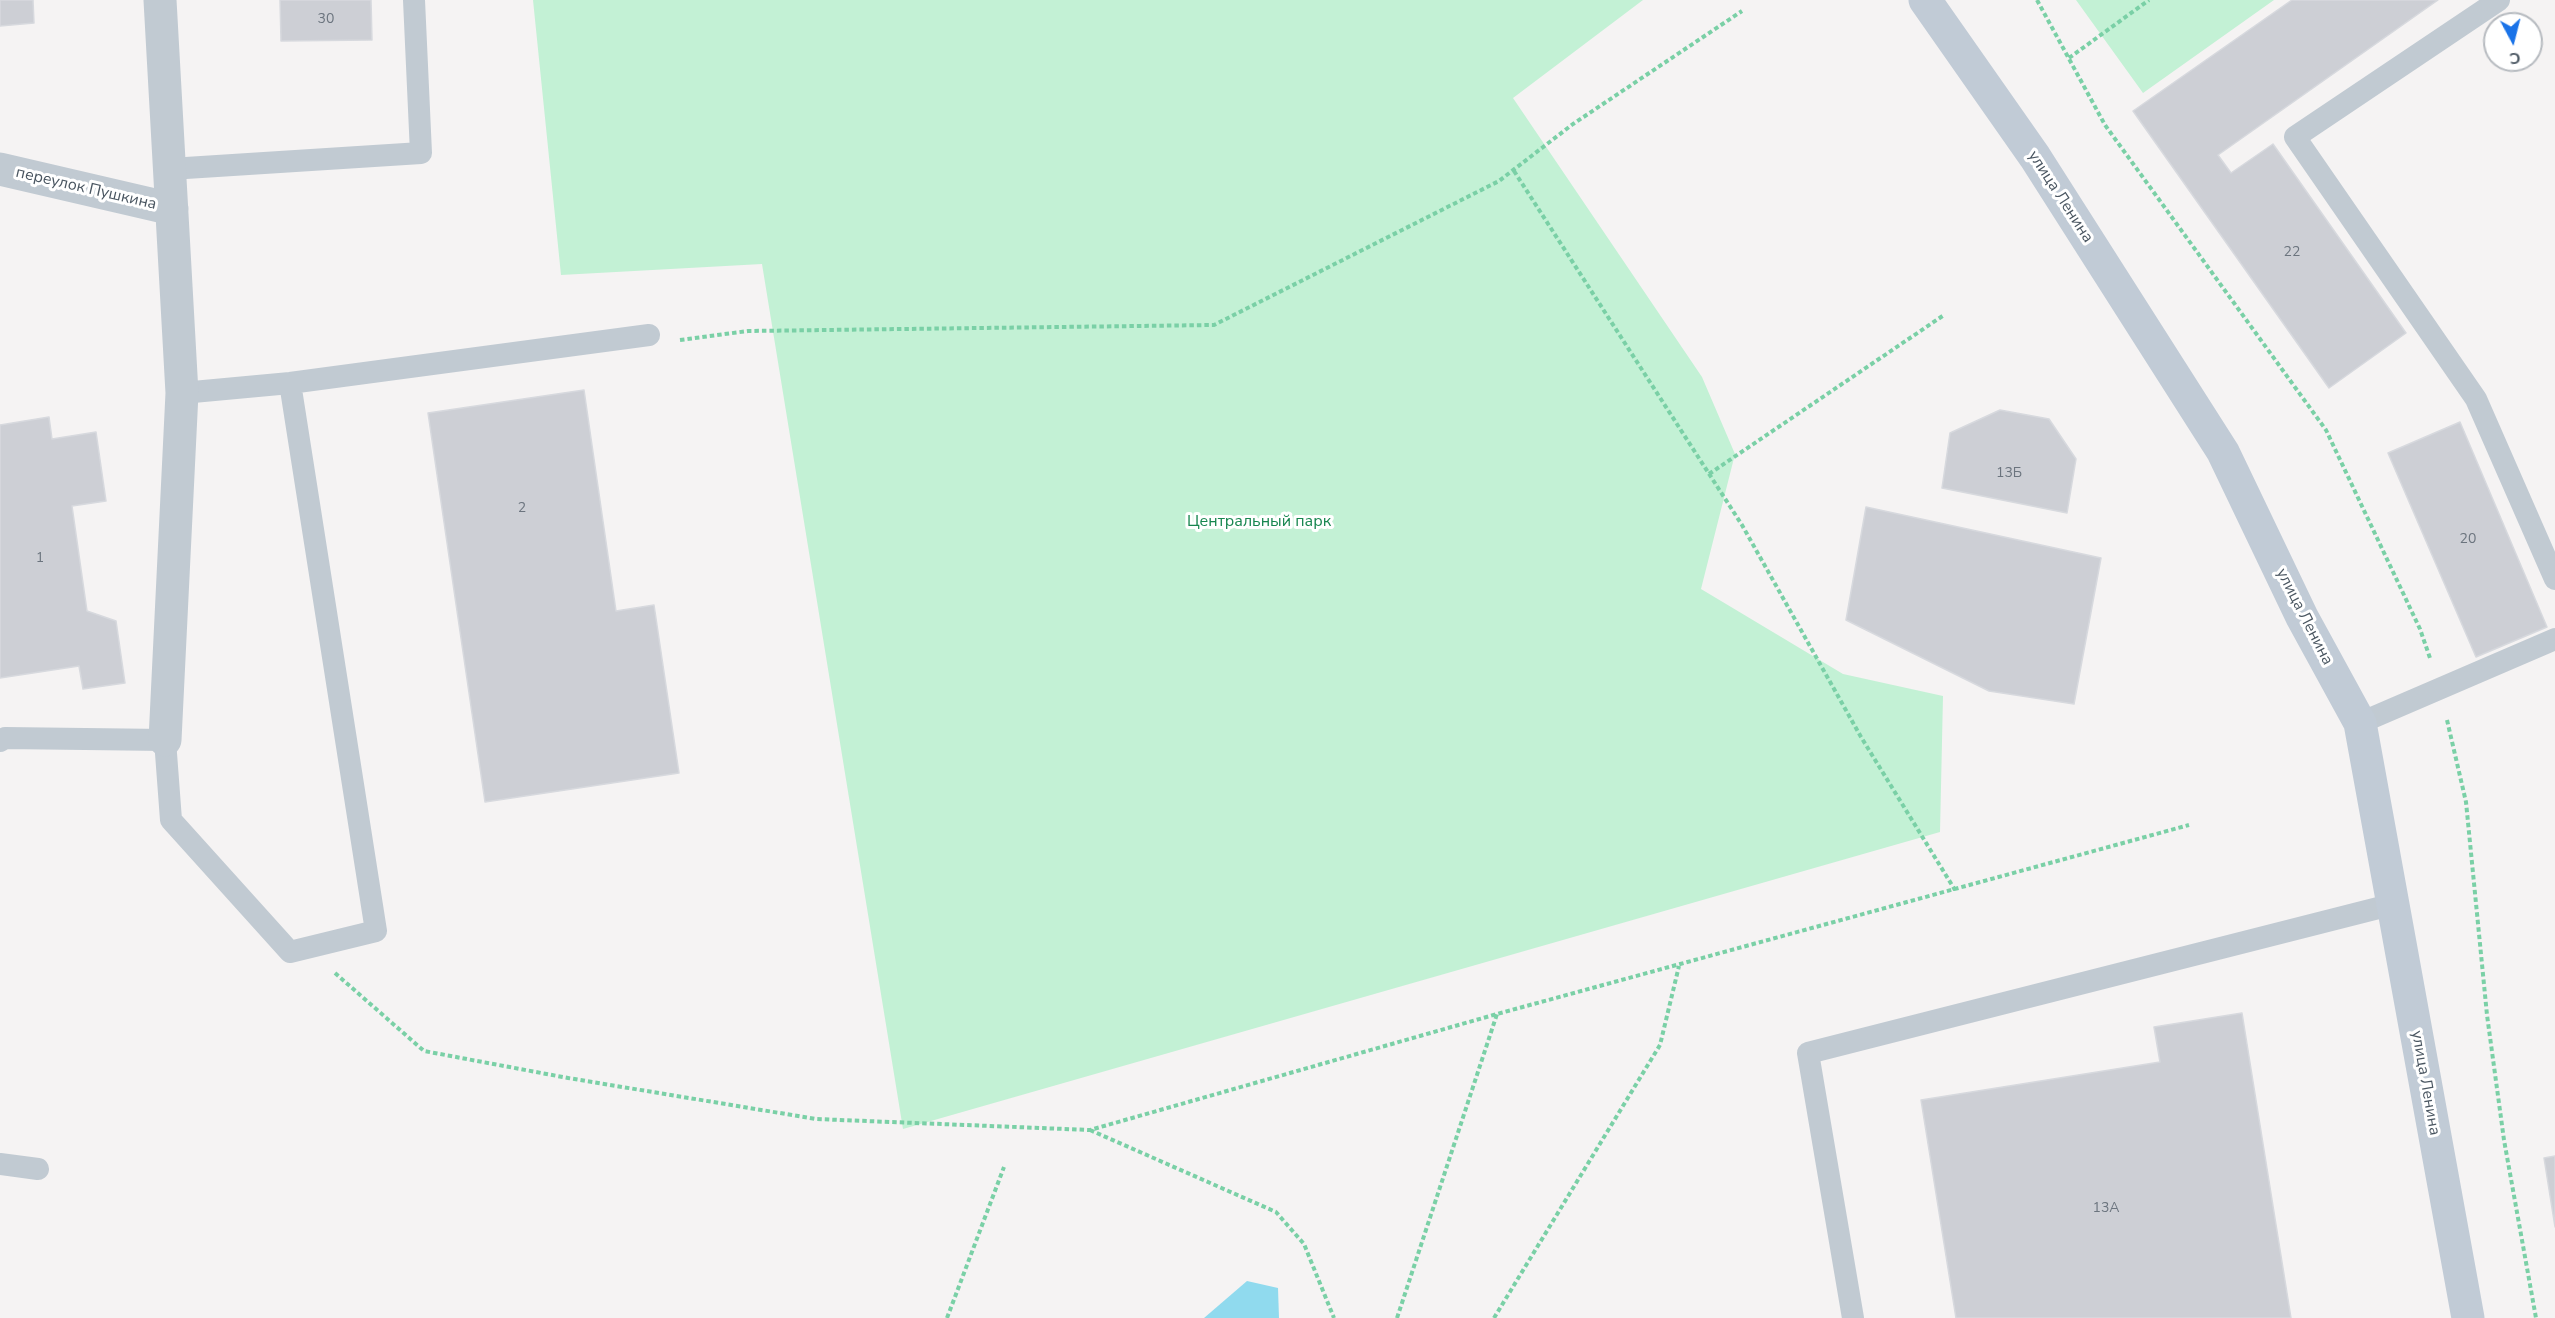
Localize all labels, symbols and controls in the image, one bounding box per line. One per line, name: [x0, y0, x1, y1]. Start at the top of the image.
house number: 30: [318, 12, 334, 28]
north arrow: [2483, 12, 2543, 72]
text: С: [2508, 46, 2522, 69]
street label: улица Ленина: [2023, 147, 2097, 247]
street label: переулок Пушкина: [14, 163, 158, 215]
house number: 22: [2284, 245, 2300, 261]
house number: 13Б: [1996, 466, 2022, 482]
house number: 2: [518, 501, 526, 517]
park label: Центральный парк: [1187, 512, 1331, 532]
house number: 20: [2460, 532, 2476, 548]
house number: 1: [36, 551, 44, 567]
street label: улица Ленина: [2271, 565, 2337, 669]
street label: улица Ленина: [2406, 1029, 2444, 1137]
house number: 13А: [2092, 1201, 2120, 1217]

